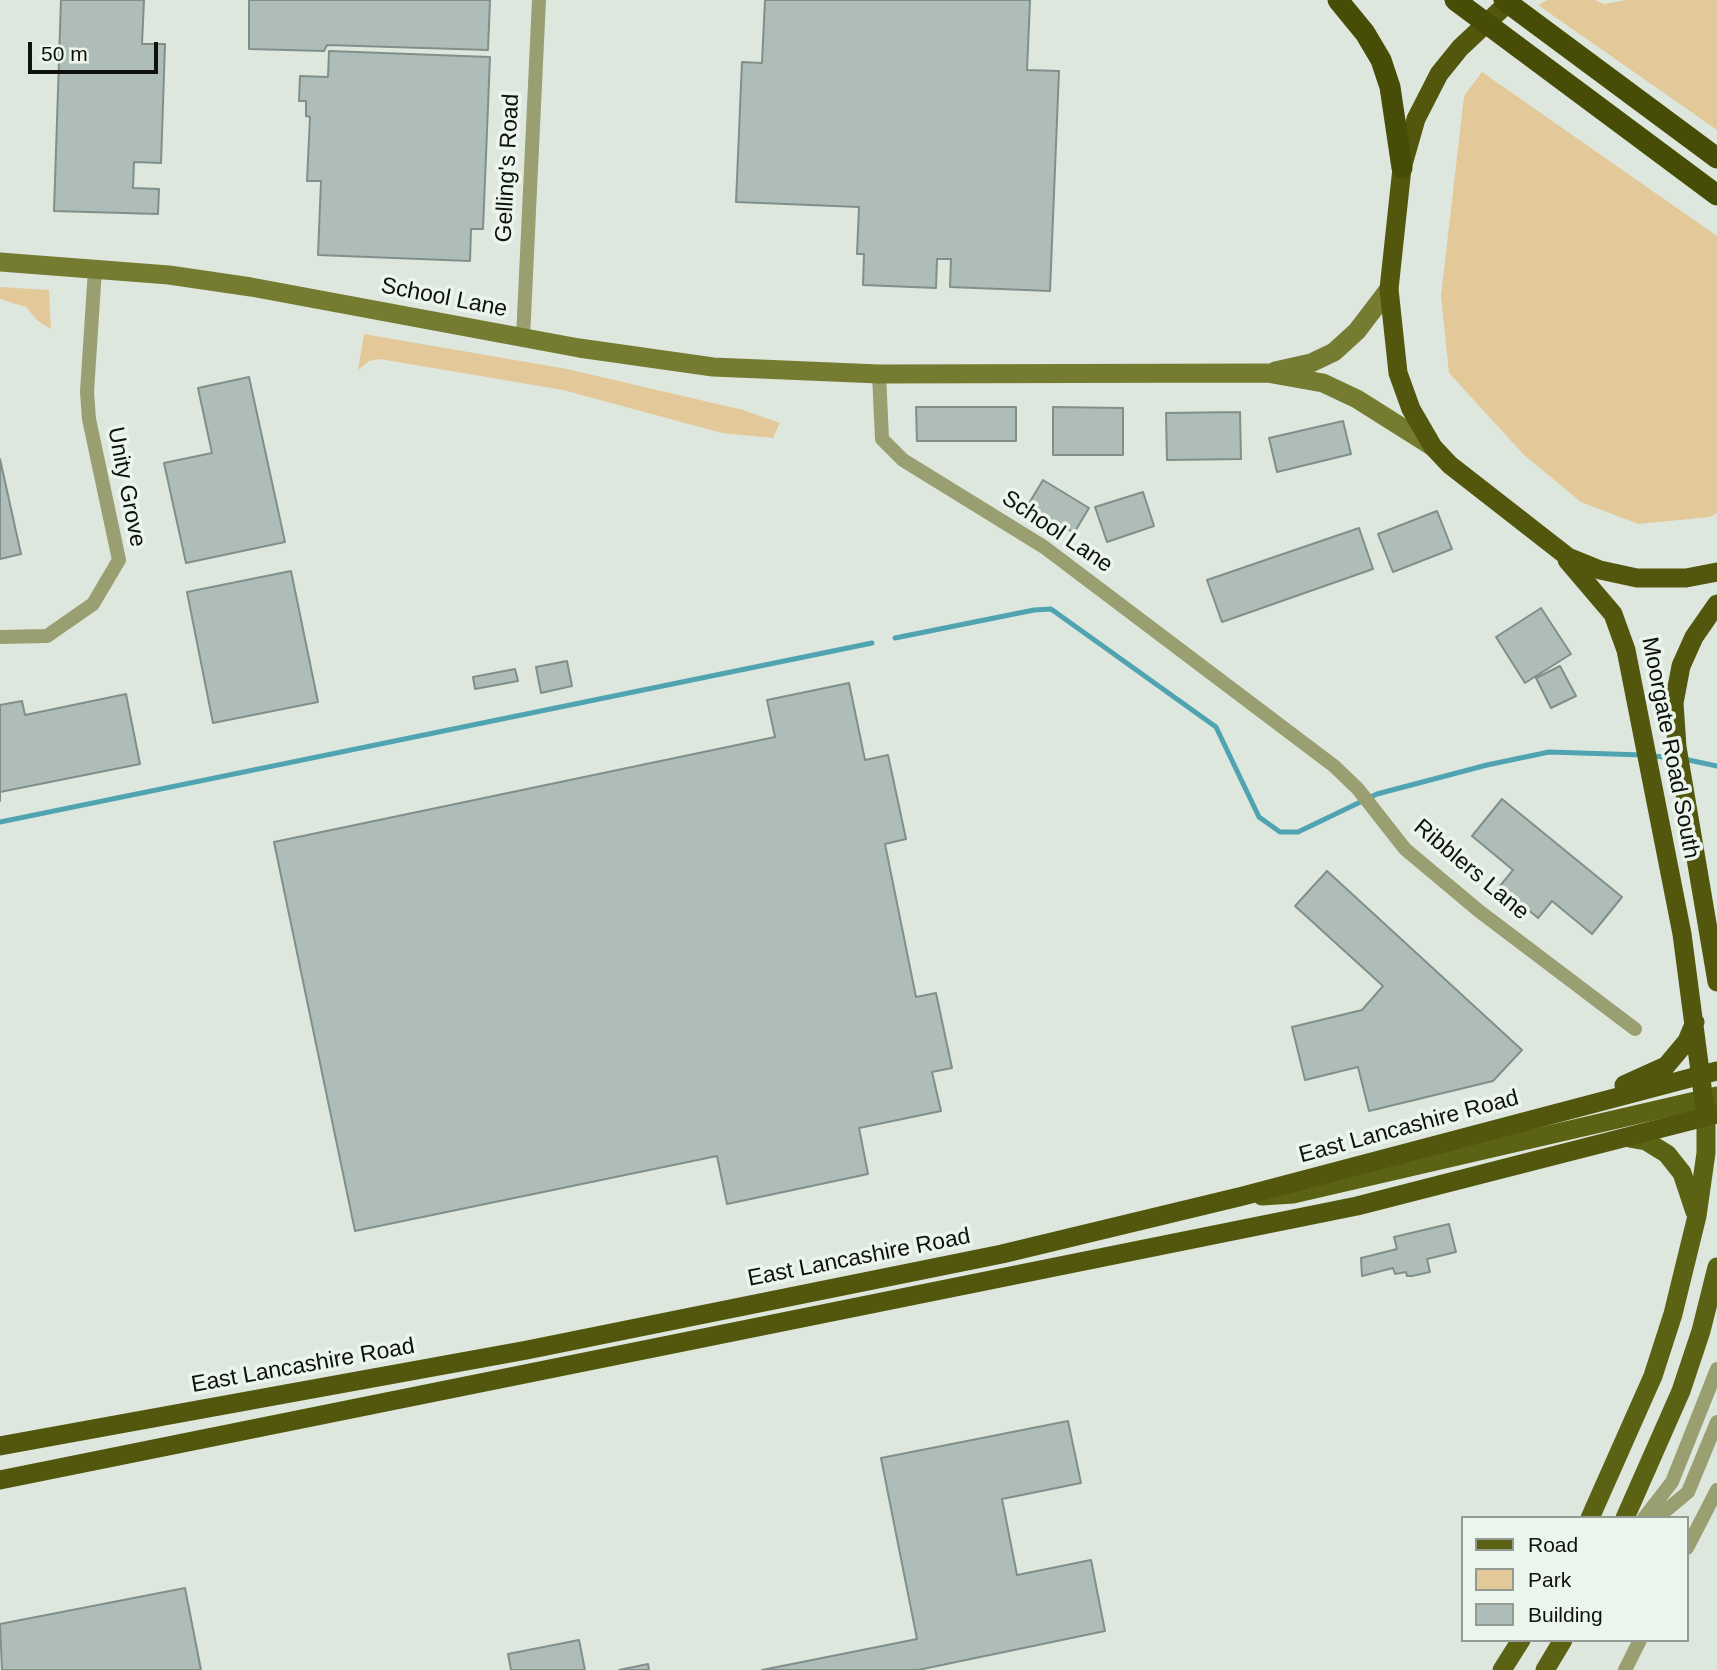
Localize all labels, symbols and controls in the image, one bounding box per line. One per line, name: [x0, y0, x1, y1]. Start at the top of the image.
scale bar: [32, 28, 161, 72]
text: 50 m: [41, 42, 88, 65]
street label: Gelling's Road: [490, 93, 526, 243]
street label: School Lane: [379, 272, 509, 324]
street label: Unity Grove: [101, 425, 151, 549]
street label: School Lane: [996, 485, 1118, 579]
street label: Moorgate Road South: [1635, 635, 1705, 861]
street label: Ribblers Lane: [1408, 814, 1534, 926]
street label: East Lancashire Road: [1296, 1084, 1522, 1170]
street label: East Lancashire Road: [745, 1223, 973, 1293]
street label: East Lancashire Road: [189, 1333, 417, 1399]
legend: [1462, 1516, 1689, 1642]
text: Road: [1528, 1533, 1578, 1556]
text: Park: [1528, 1568, 1571, 1591]
text: Building: [1528, 1603, 1603, 1626]

